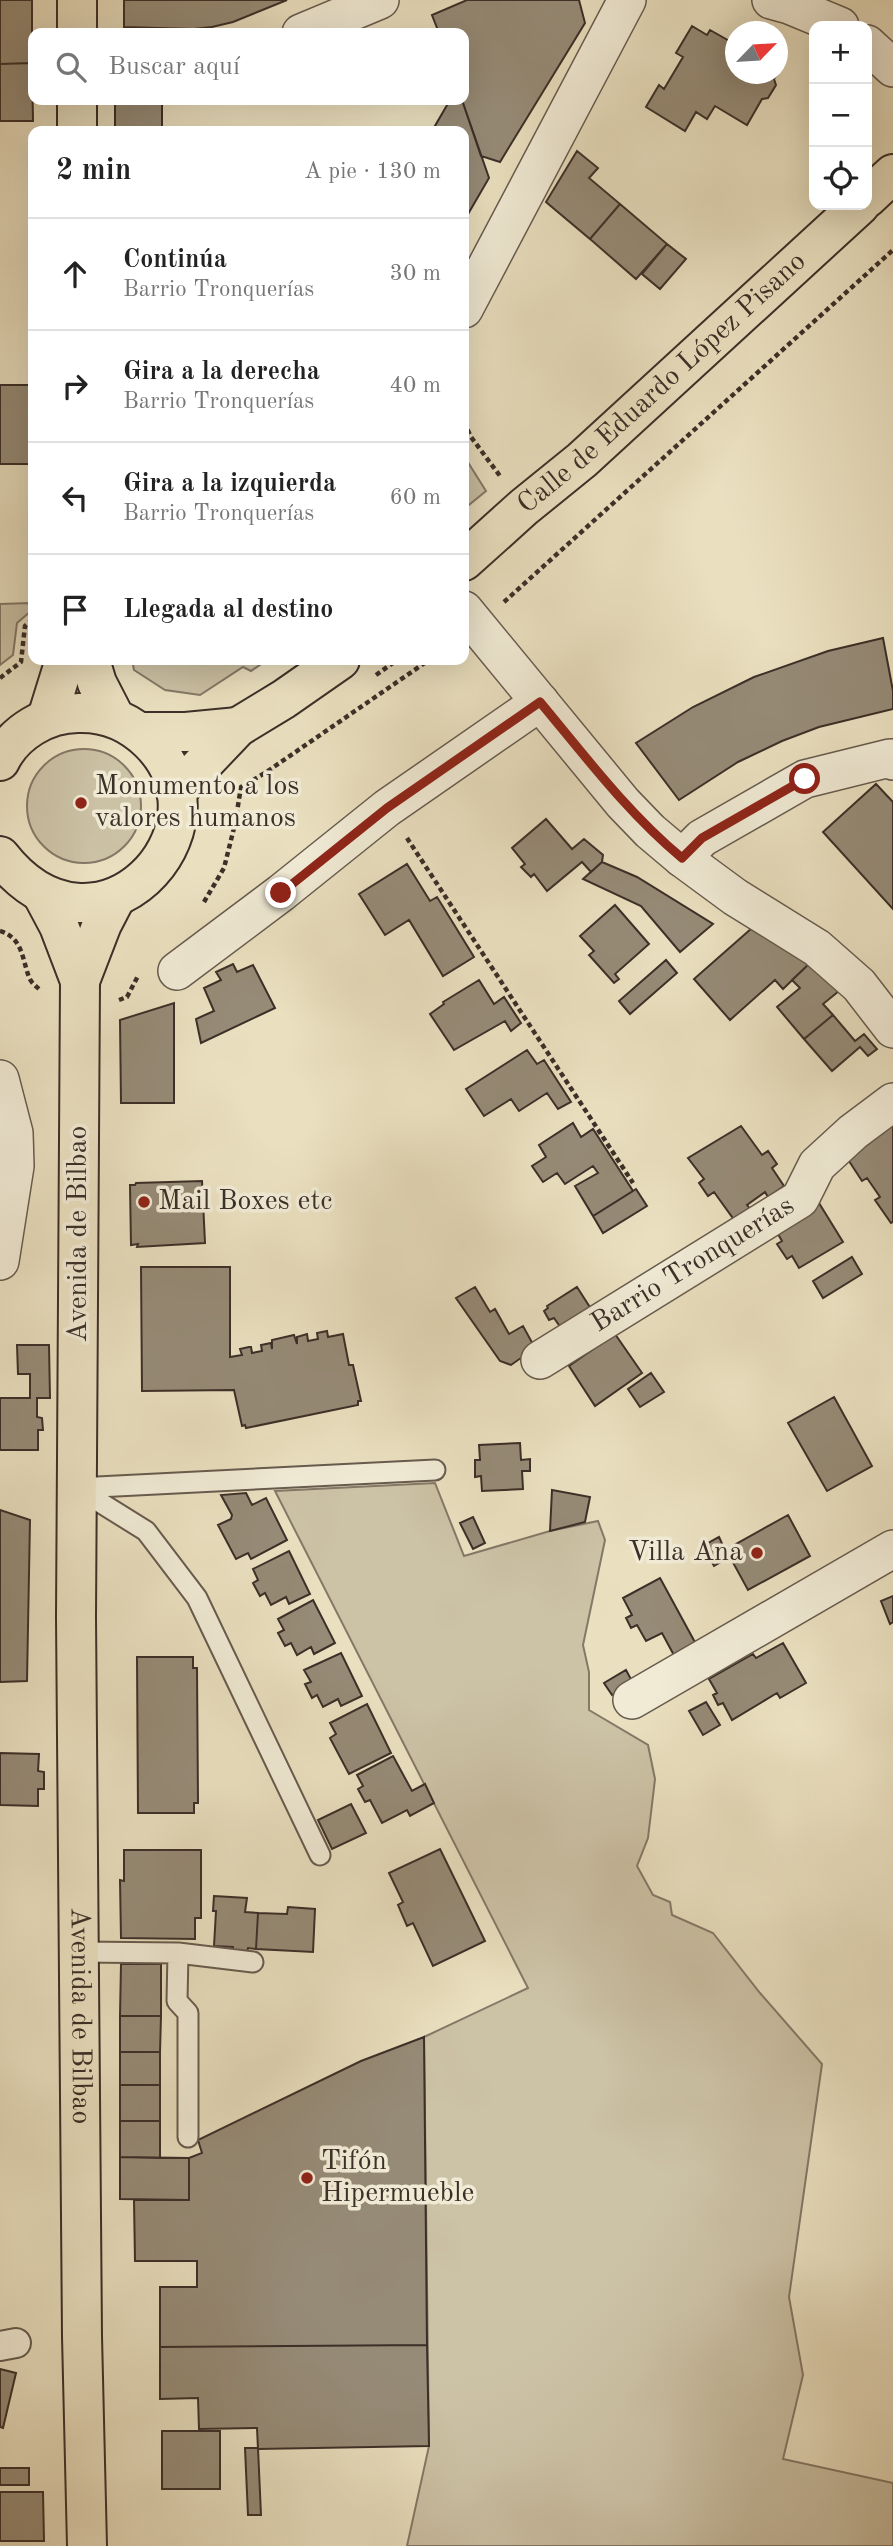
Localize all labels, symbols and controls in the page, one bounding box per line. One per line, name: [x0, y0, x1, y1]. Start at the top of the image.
north arrow: [725, 21, 788, 84]
map controls: [809, 21, 872, 210]
button: +: [809, 21, 872, 84]
search box: [28, 28, 469, 105]
icon: search: [52, 48, 90, 86]
text: Buscar aquí: [108, 54, 240, 80]
button: −: [809, 84, 872, 147]
button: locate: [809, 147, 872, 210]
text: 2 min: [56, 156, 131, 186]
text: A pie · 130 m: [304, 160, 441, 183]
text: Continúa: [123, 247, 227, 273]
street label: Calle de Eduardo López Pisano: [513, 248, 812, 520]
icon: ahead: [56, 255, 94, 293]
text: 30 m: [390, 262, 441, 285]
text: Barrio Tronquerías: [123, 278, 314, 301]
text: Gira a la derecha: [123, 359, 320, 385]
icon: right: [56, 367, 94, 405]
text: 40 m: [390, 374, 441, 397]
text: Barrio Tronquerías: [123, 390, 314, 413]
text: Gira a la izquierda: [123, 471, 336, 497]
icon: left: [56, 479, 94, 517]
text: 60 m: [390, 486, 441, 509]
text: Barrio Tronquerías: [123, 502, 314, 525]
icon: arrive: [56, 591, 94, 629]
text: Llegada al destino: [123, 597, 333, 623]
route start: [789, 763, 820, 794]
place label: Monumento a los valores humanos: [95, 773, 299, 833]
marker: Monumento a los valores humanos: [73, 795, 89, 811]
route end: [265, 877, 296, 908]
street label: Avenida de Bilbao: [65, 1126, 93, 1342]
place label: Mail Boxes etc: [158, 1188, 332, 1216]
street label: Barrio Tronquerías: [587, 1192, 799, 1338]
marker: Mail Boxes etc: [136, 1194, 152, 1210]
place label: Villa Ana: [628, 1539, 743, 1567]
marker: Villa Ana: [749, 1545, 765, 1561]
street label: Avenida de Bilbao: [64, 1907, 94, 2124]
place label: Tifón Hipermueble: [321, 2148, 474, 2208]
marker: Tifón Hipermueble: [299, 2170, 315, 2186]

